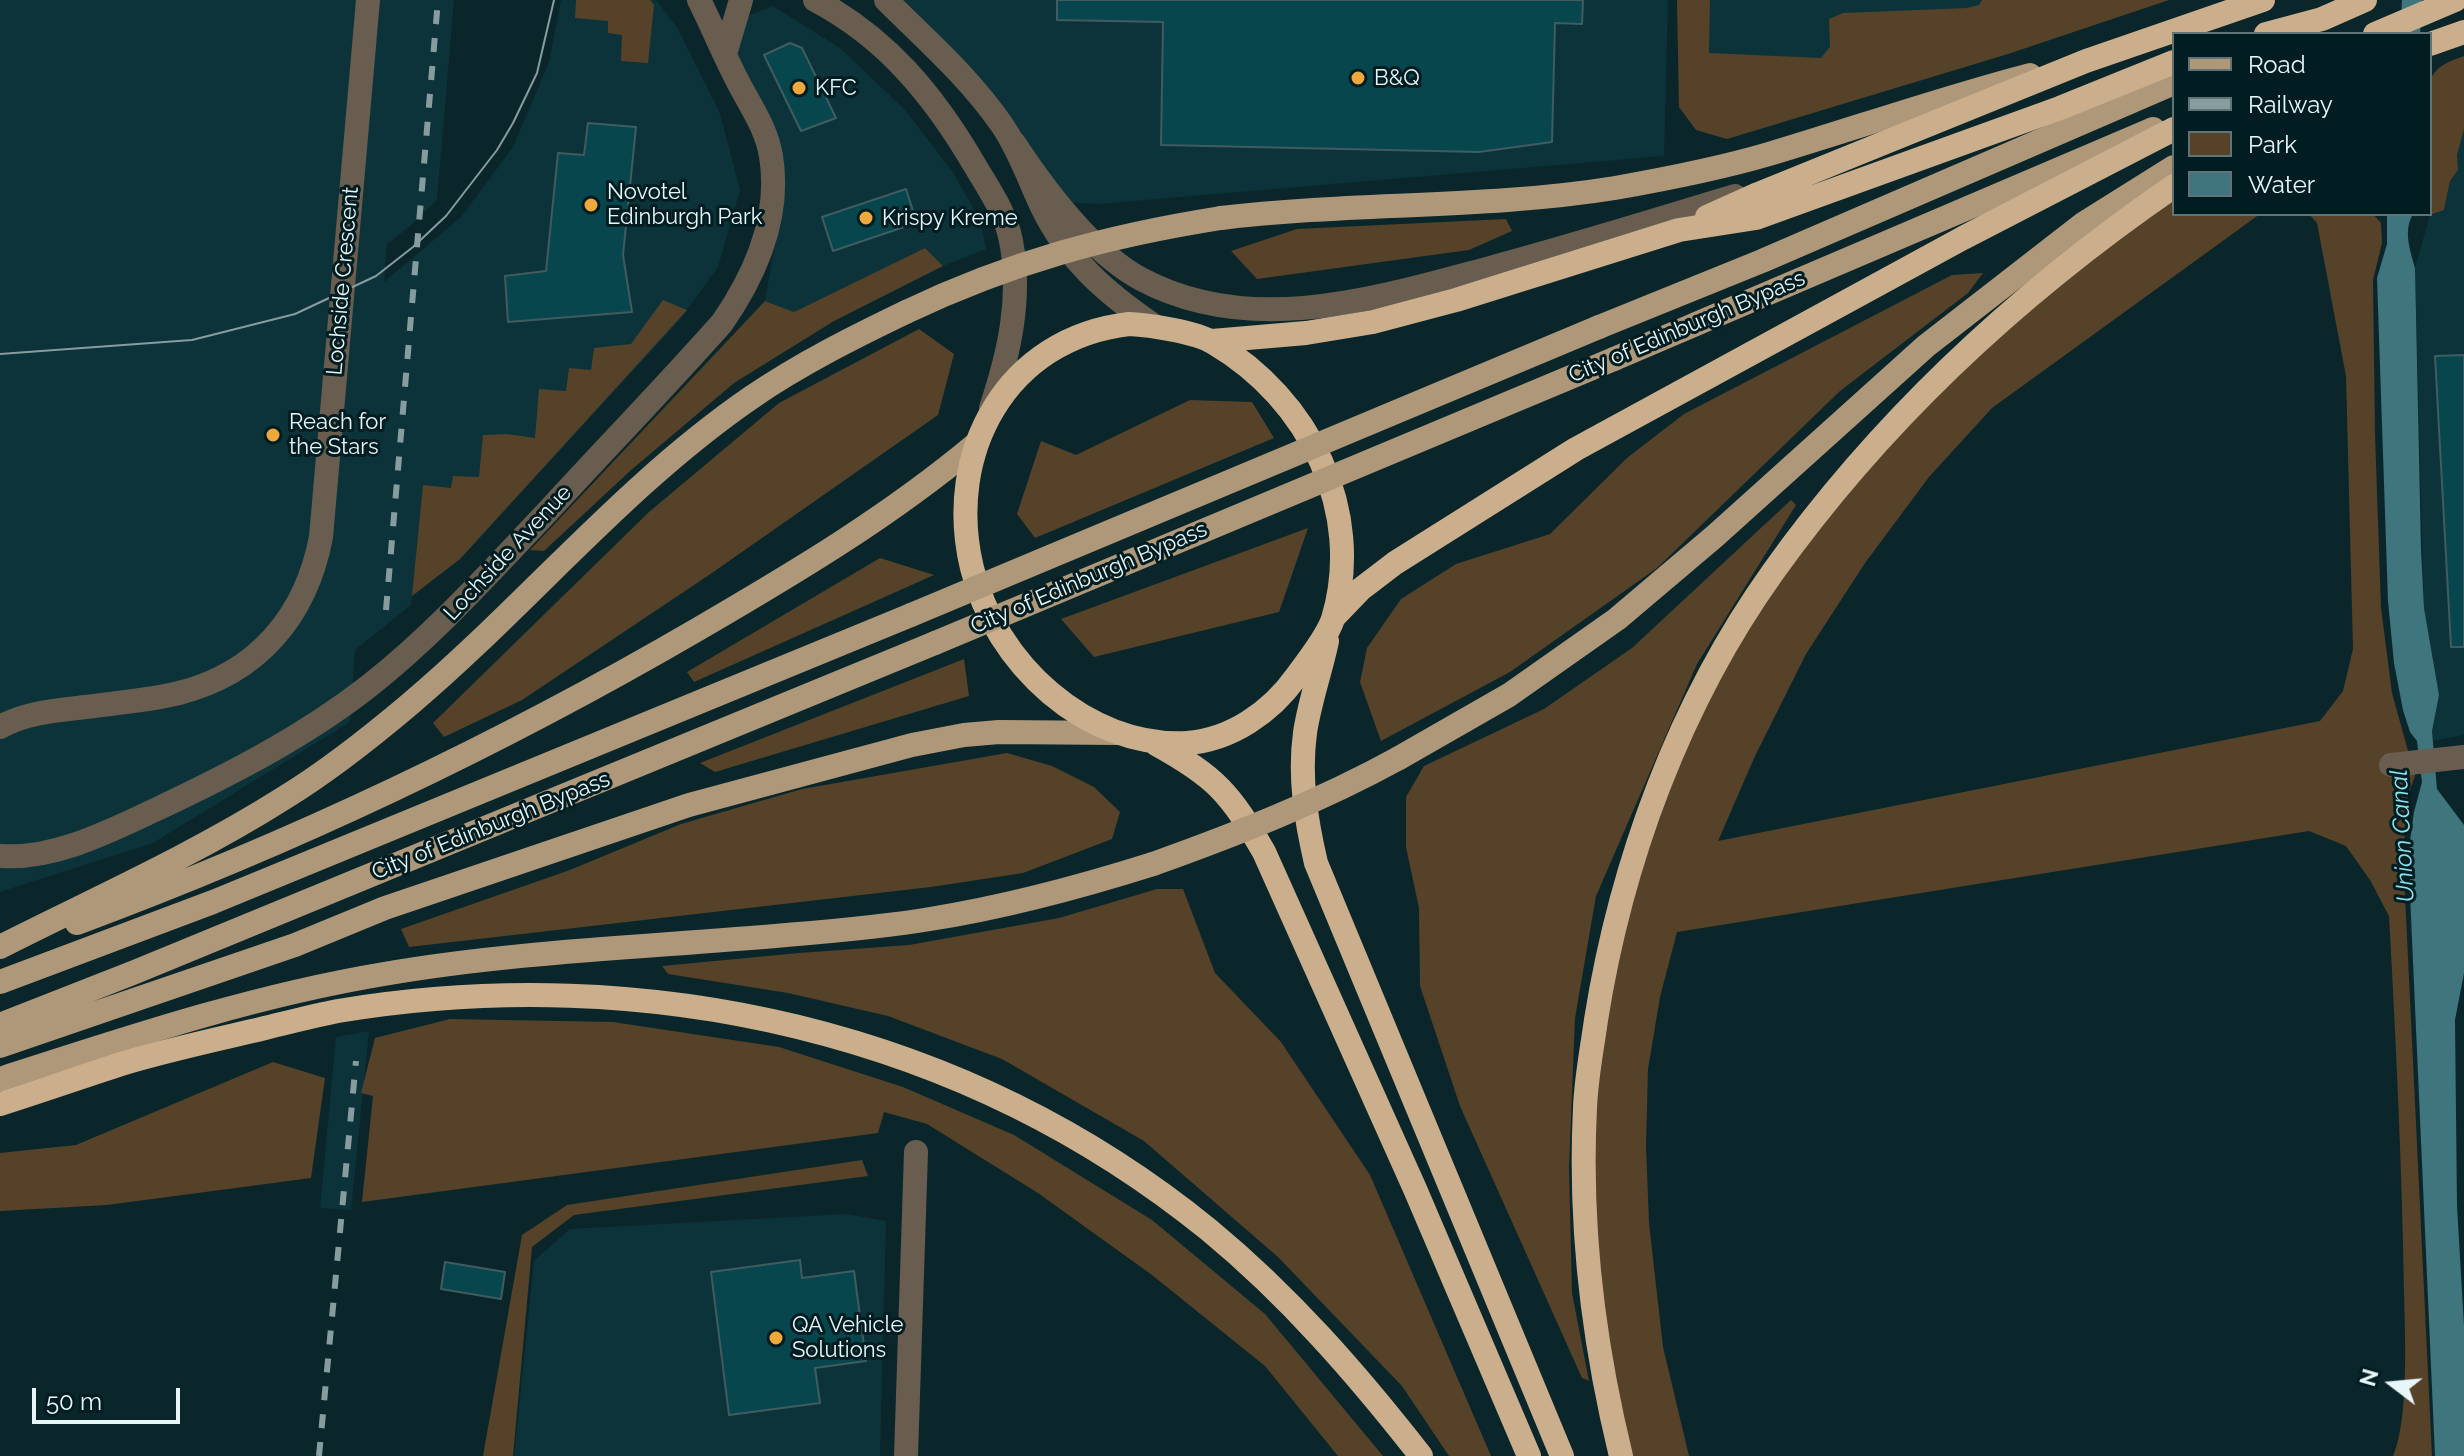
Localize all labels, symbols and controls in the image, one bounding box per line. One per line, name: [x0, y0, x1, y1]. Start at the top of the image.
legend: [2172, 32, 2432, 216]
text: Road: [2248, 50, 2306, 79]
place label: B&Q: [1374, 65, 1420, 91]
marker: B&Q: [1349, 69, 1367, 87]
place label: KFC: [815, 75, 857, 101]
marker: KFC: [790, 79, 808, 97]
text: Railway: [2248, 90, 2333, 119]
text: Park: [2248, 130, 2297, 159]
text: Water: [2248, 170, 2315, 199]
place label: Novotel Edinburgh Park: [607, 179, 762, 230]
street label: Lochside Crescent: [322, 186, 364, 376]
marker: Novotel Edinburgh Park: [582, 196, 600, 214]
place label: Krispy Kreme: [882, 205, 1018, 231]
marker: Krispy Kreme: [857, 209, 875, 227]
street label: City of Edinburgh Bypass: [1565, 265, 1809, 389]
place label: Reach for the Stars: [289, 409, 386, 460]
marker: Reach for the Stars: [264, 426, 282, 444]
street label: Lochside Avenue: [439, 480, 577, 626]
street label: City of Edinburgh Bypass: [967, 516, 1211, 640]
street label: City of Edinburgh Bypass: [368, 766, 614, 886]
water label: Union Canal: [2385, 769, 2421, 903]
place label: QA Vehicle Solutions: [792, 1312, 904, 1364]
marker: QA Vehicle Solutions: [767, 1329, 785, 1347]
north arrow: [2352, 1344, 2432, 1424]
text: N: [2354, 1366, 2384, 1389]
scale bar: [36, 1372, 184, 1422]
text: 50 m: [46, 1387, 102, 1416]

